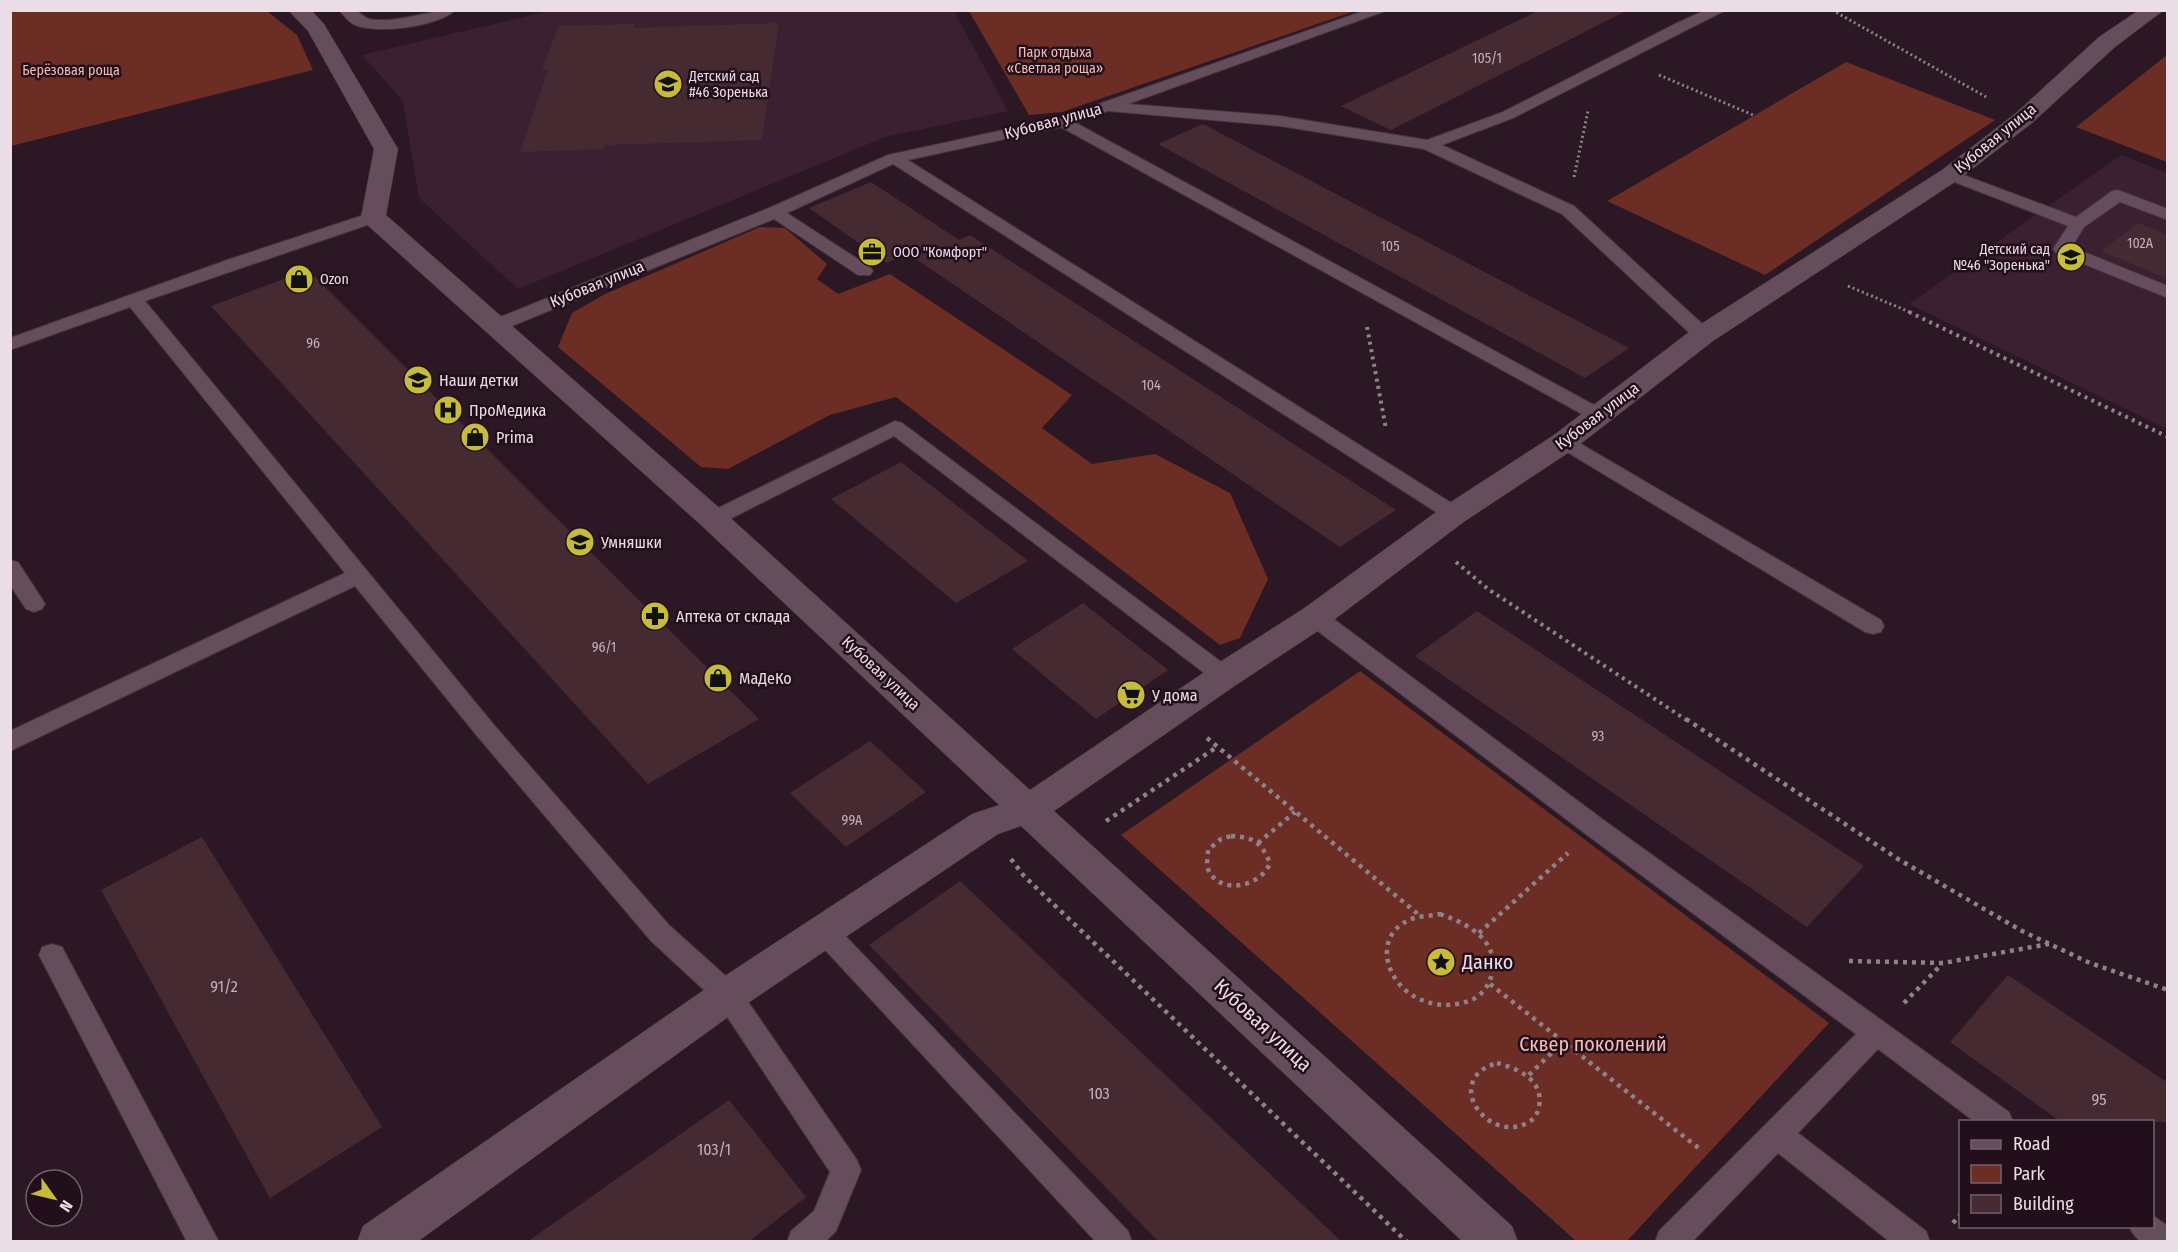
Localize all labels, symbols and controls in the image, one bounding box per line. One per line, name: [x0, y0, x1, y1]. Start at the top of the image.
park label: Парк отдыха «Светлая роща»: [1007, 44, 1103, 77]
house number: 105/1: [1472, 50, 1502, 67]
park label: Берёзовая роща: [22, 62, 120, 79]
school or university icon: Детский сад #46 Зоренька: [652, 68, 684, 100]
place label: Детский сад #46 Зоренька: [688, 68, 768, 101]
street label: Кубовая улица: [1002, 99, 1104, 143]
street label: Кубовая улица: [1950, 99, 2040, 177]
house number: 102А: [2127, 235, 2154, 252]
office icon: ООО "Комфорт": [856, 236, 888, 268]
house number: 105: [1380, 238, 1400, 255]
place label: Детский сад №46 "Зоренька": [1953, 241, 2050, 274]
school or university icon: Детский сад №46 "Зоренька": [2055, 241, 2087, 273]
place label: ООО "Комфорт": [893, 244, 987, 261]
street label: Кубовая улица: [547, 256, 647, 311]
shop icon: Ozon: [283, 263, 315, 295]
place label: Ozon: [320, 271, 349, 288]
house number: 96: [306, 335, 320, 352]
school or university icon: Наши детки: [402, 364, 434, 396]
place label: Наши детки: [439, 371, 519, 390]
house number: 104: [1141, 377, 1161, 394]
street label: Кубовая улица: [1551, 378, 1643, 454]
hospital icon: ПроМедика: [432, 394, 464, 426]
place label: ПроМедика: [469, 401, 547, 420]
shop icon: Prima: [459, 421, 491, 453]
place label: Prima: [496, 428, 534, 447]
school or university icon: Умняшки: [564, 526, 596, 558]
place label: Умняшки: [600, 533, 662, 552]
pharmacy icon: Аптека от склада: [639, 600, 671, 632]
place label: Аптека от склада: [676, 607, 791, 626]
street label: Кубовая улица: [838, 632, 924, 714]
house number: 96/1: [592, 639, 616, 656]
shop icon: МаДеКо: [702, 662, 734, 694]
place label: МаДеКо: [739, 669, 792, 688]
supermarket icon: У дома: [1115, 679, 1147, 711]
place label: У дома: [1151, 686, 1198, 705]
house number: 93: [1592, 728, 1604, 745]
house number: 99А: [842, 812, 863, 829]
place icon: Данко: [1425, 946, 1457, 978]
place label: Данко: [1461, 950, 1513, 974]
street label: Кубовая улица: [1209, 974, 1317, 1076]
house number: 91/2: [210, 977, 238, 996]
park label: Сквер поколений: [1519, 1032, 1667, 1056]
house number: 103: [1088, 1084, 1110, 1103]
house number: 95: [2091, 1090, 2107, 1109]
legend: [1959, 1120, 2154, 1228]
text: Road: [2013, 1133, 2050, 1155]
house number: 103/1: [697, 1140, 731, 1159]
text: Park: [2013, 1163, 2046, 1185]
north arrow: [24, 1168, 84, 1228]
text: Building: [2013, 1193, 2074, 1215]
text: N: [55, 1197, 77, 1215]

